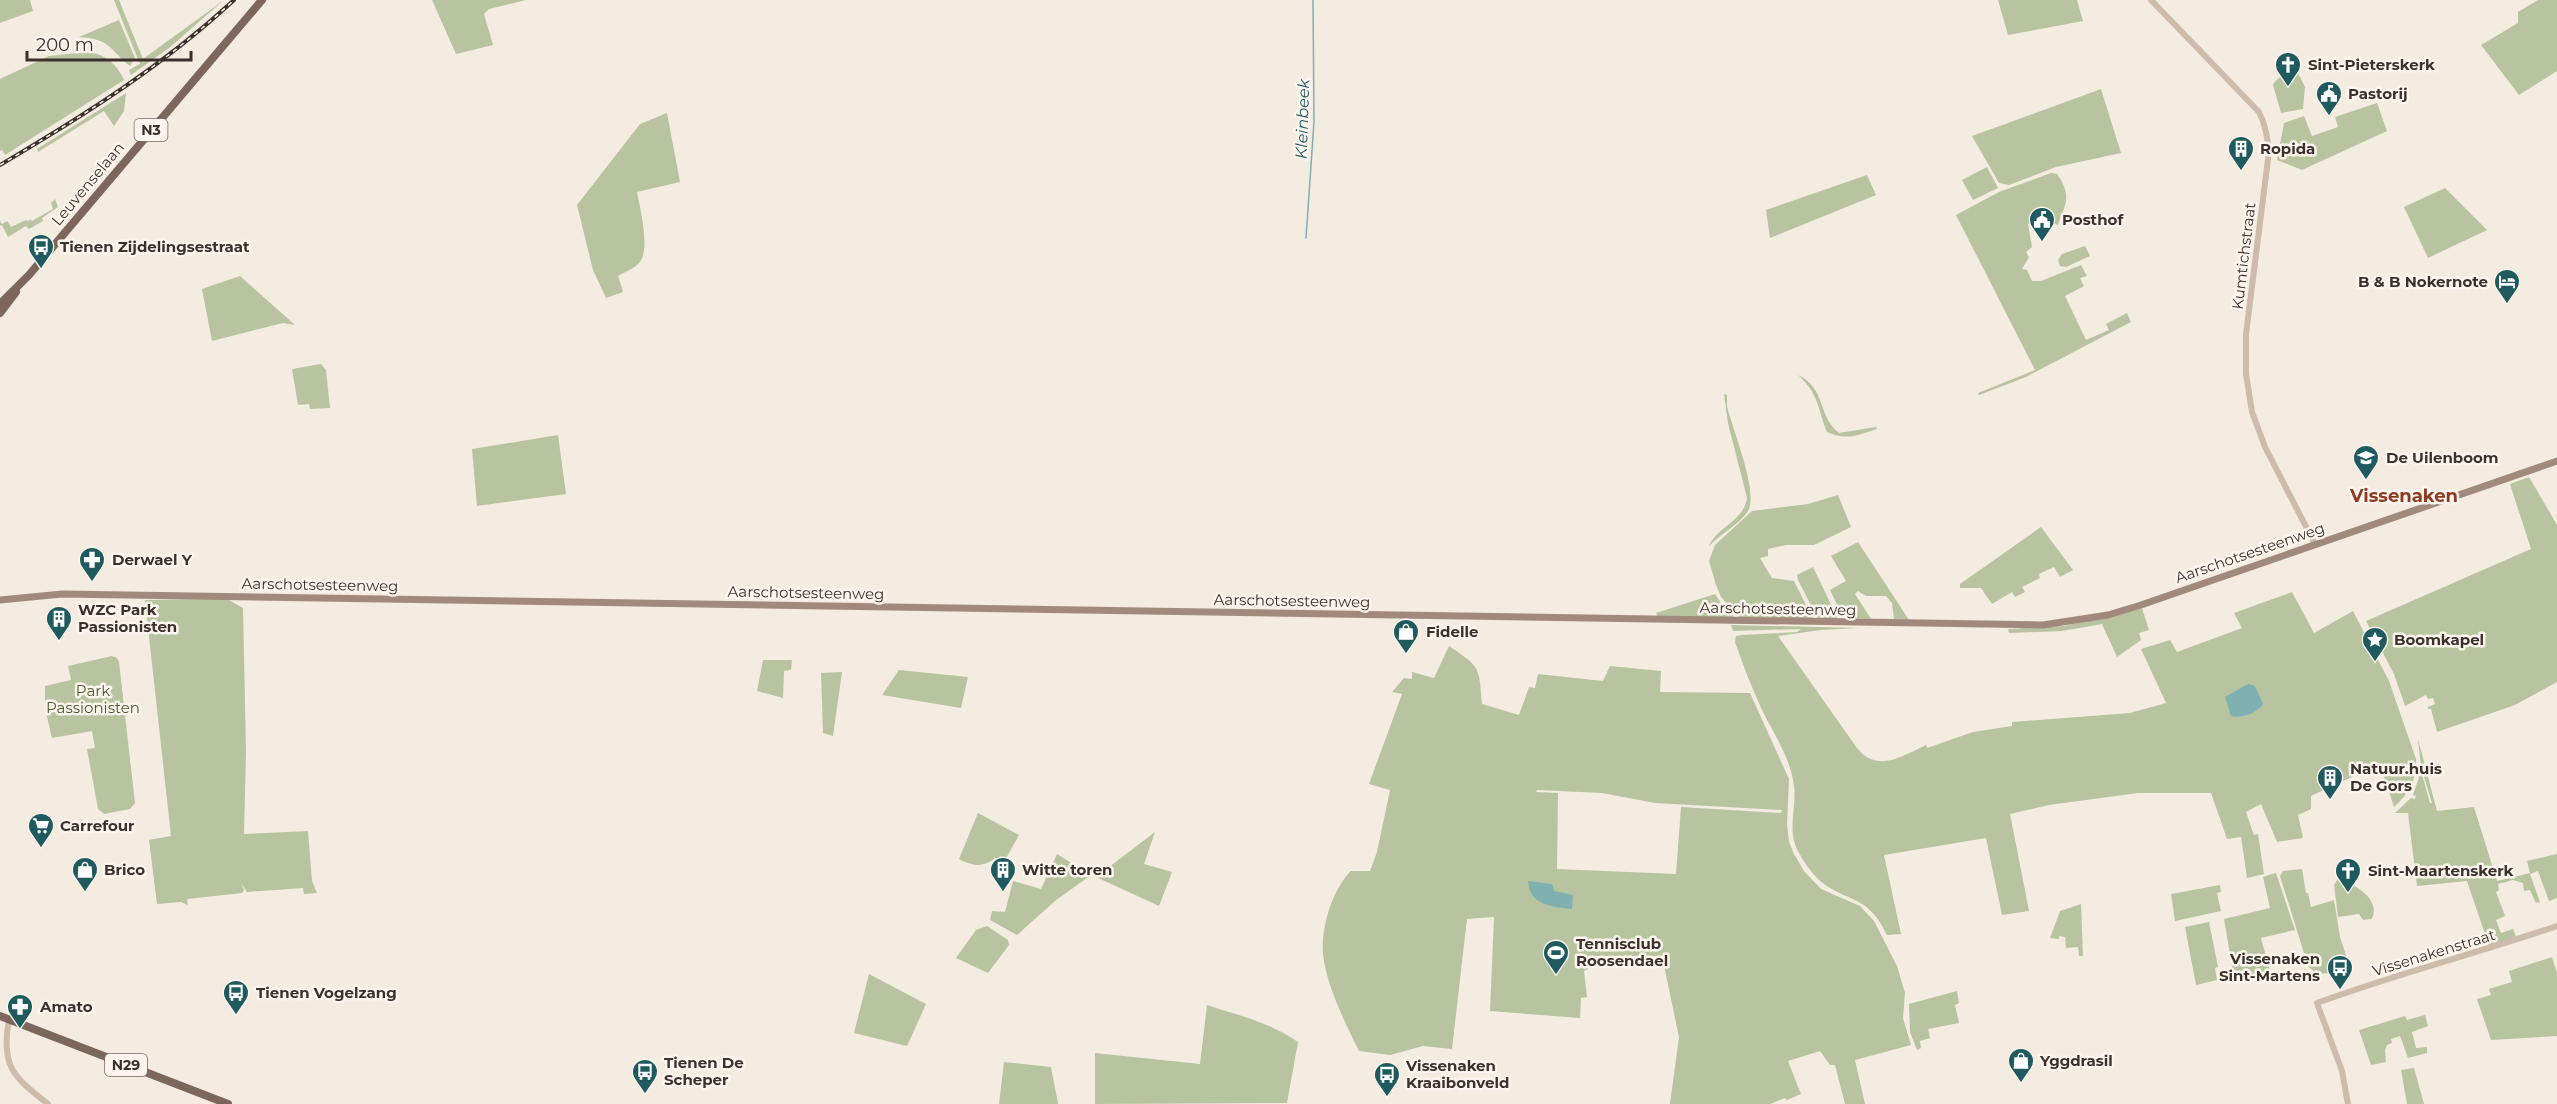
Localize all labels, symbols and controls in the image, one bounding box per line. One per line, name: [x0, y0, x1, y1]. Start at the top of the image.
scale bar: [27, 24, 190, 62]
text: 200 m: [36, 34, 94, 56]
church icon: Sint-Pieterskerk: [2273, 50, 2303, 88]
place label: Sint-Pieterskerk: [2308, 55, 2435, 74]
water label: Kleinbeek: [1292, 77, 1313, 159]
public building icon: Pastorij: [2314, 79, 2344, 117]
place label: Pastorij: [2348, 84, 2408, 103]
road number: N3: [134, 119, 168, 141]
building icon: Ropida: [2226, 134, 2256, 172]
street label: Leuvenselaan: [47, 138, 128, 229]
place label: Ropida: [2260, 139, 2315, 158]
street label: Kumtichstraat: [2228, 201, 2259, 310]
public building icon: Posthof: [2027, 205, 2057, 243]
place label: Posthof: [2062, 210, 2124, 229]
bus stop icon: Tienen Zijdelingsestraat: [26, 232, 56, 270]
place label: Tienen Zijdelingsestraat: [60, 237, 250, 256]
hotel icon: B & B Nokernote: [2492, 267, 2522, 305]
place label: B & B Nokernote: [2358, 272, 2488, 291]
school or university icon: De Uilenboom: [2351, 443, 2381, 481]
place label: De Uilenboom: [2386, 448, 2499, 467]
district label: Vissenaken: [2349, 485, 2458, 507]
street label: Aarschotsesteenweg: [2173, 518, 2327, 587]
pharmacy icon: Derwael Y: [77, 545, 107, 583]
place label: Derwael Y: [112, 550, 193, 569]
street label: Aarschotsesteenweg: [241, 574, 399, 595]
street label: Aarschotsesteenweg: [727, 582, 885, 603]
street label: Aarschotsesteenweg: [1213, 590, 1371, 611]
street label: Aarschotsesteenweg: [1699, 598, 1857, 619]
place label: WZC Park Passionisten: [78, 600, 177, 636]
building icon: WZC Park Passionisten: [44, 604, 74, 642]
shop icon: Fidelle: [1391, 617, 1421, 655]
place label: Fidelle: [1426, 622, 1478, 641]
place icon: Boomkapel: [2360, 625, 2390, 663]
place label: Boomkapel: [2394, 630, 2484, 649]
park label: Park Passionisten: [46, 681, 140, 717]
place label: Natuur.huis De Gors: [2350, 759, 2442, 795]
building icon: Natuur.huis De Gors: [2315, 763, 2345, 801]
supermarket icon: Carrefour: [26, 811, 56, 849]
place label: Carrefour: [60, 816, 135, 835]
shop icon: Brico: [70, 855, 100, 893]
building icon: Witte toren: [988, 855, 1018, 893]
church icon: Sint-Maartenskerk: [2333, 856, 2363, 894]
place label: Brico: [104, 860, 145, 879]
place label: Witte toren: [1022, 860, 1112, 879]
place label: Sint-Maartenskerk: [2368, 861, 2514, 880]
street label: Vissenakenstraat: [2370, 925, 2498, 980]
place label: Tennisclub Roosendael: [1576, 934, 1668, 970]
sports icon: Tennisclub Roosendael: [1541, 938, 1571, 976]
place label: Vissenaken Sint-Martens: [2219, 949, 2320, 985]
bus stop icon: Vissenaken Sint-Martens: [2325, 953, 2355, 991]
bus stop icon: Tienen Vogelzang: [221, 978, 251, 1016]
place label: Tienen Vogelzang: [256, 983, 397, 1002]
pharmacy icon: Amato: [5, 992, 35, 1030]
place label: Amato: [39, 997, 93, 1016]
shop icon: Yggdrasil: [2006, 1046, 2036, 1084]
place label: Yggdrasil: [2039, 1051, 2113, 1070]
place label: Tienen De Scheper: [664, 1053, 744, 1089]
road number: N29: [105, 1054, 147, 1076]
place label: Vissenaken Kraaibonveld: [1405, 1056, 1509, 1092]
bus stop icon: Tienen De Scheper: [630, 1057, 660, 1095]
bus stop icon: Vissenaken Kraaibonveld: [1372, 1060, 1402, 1098]

